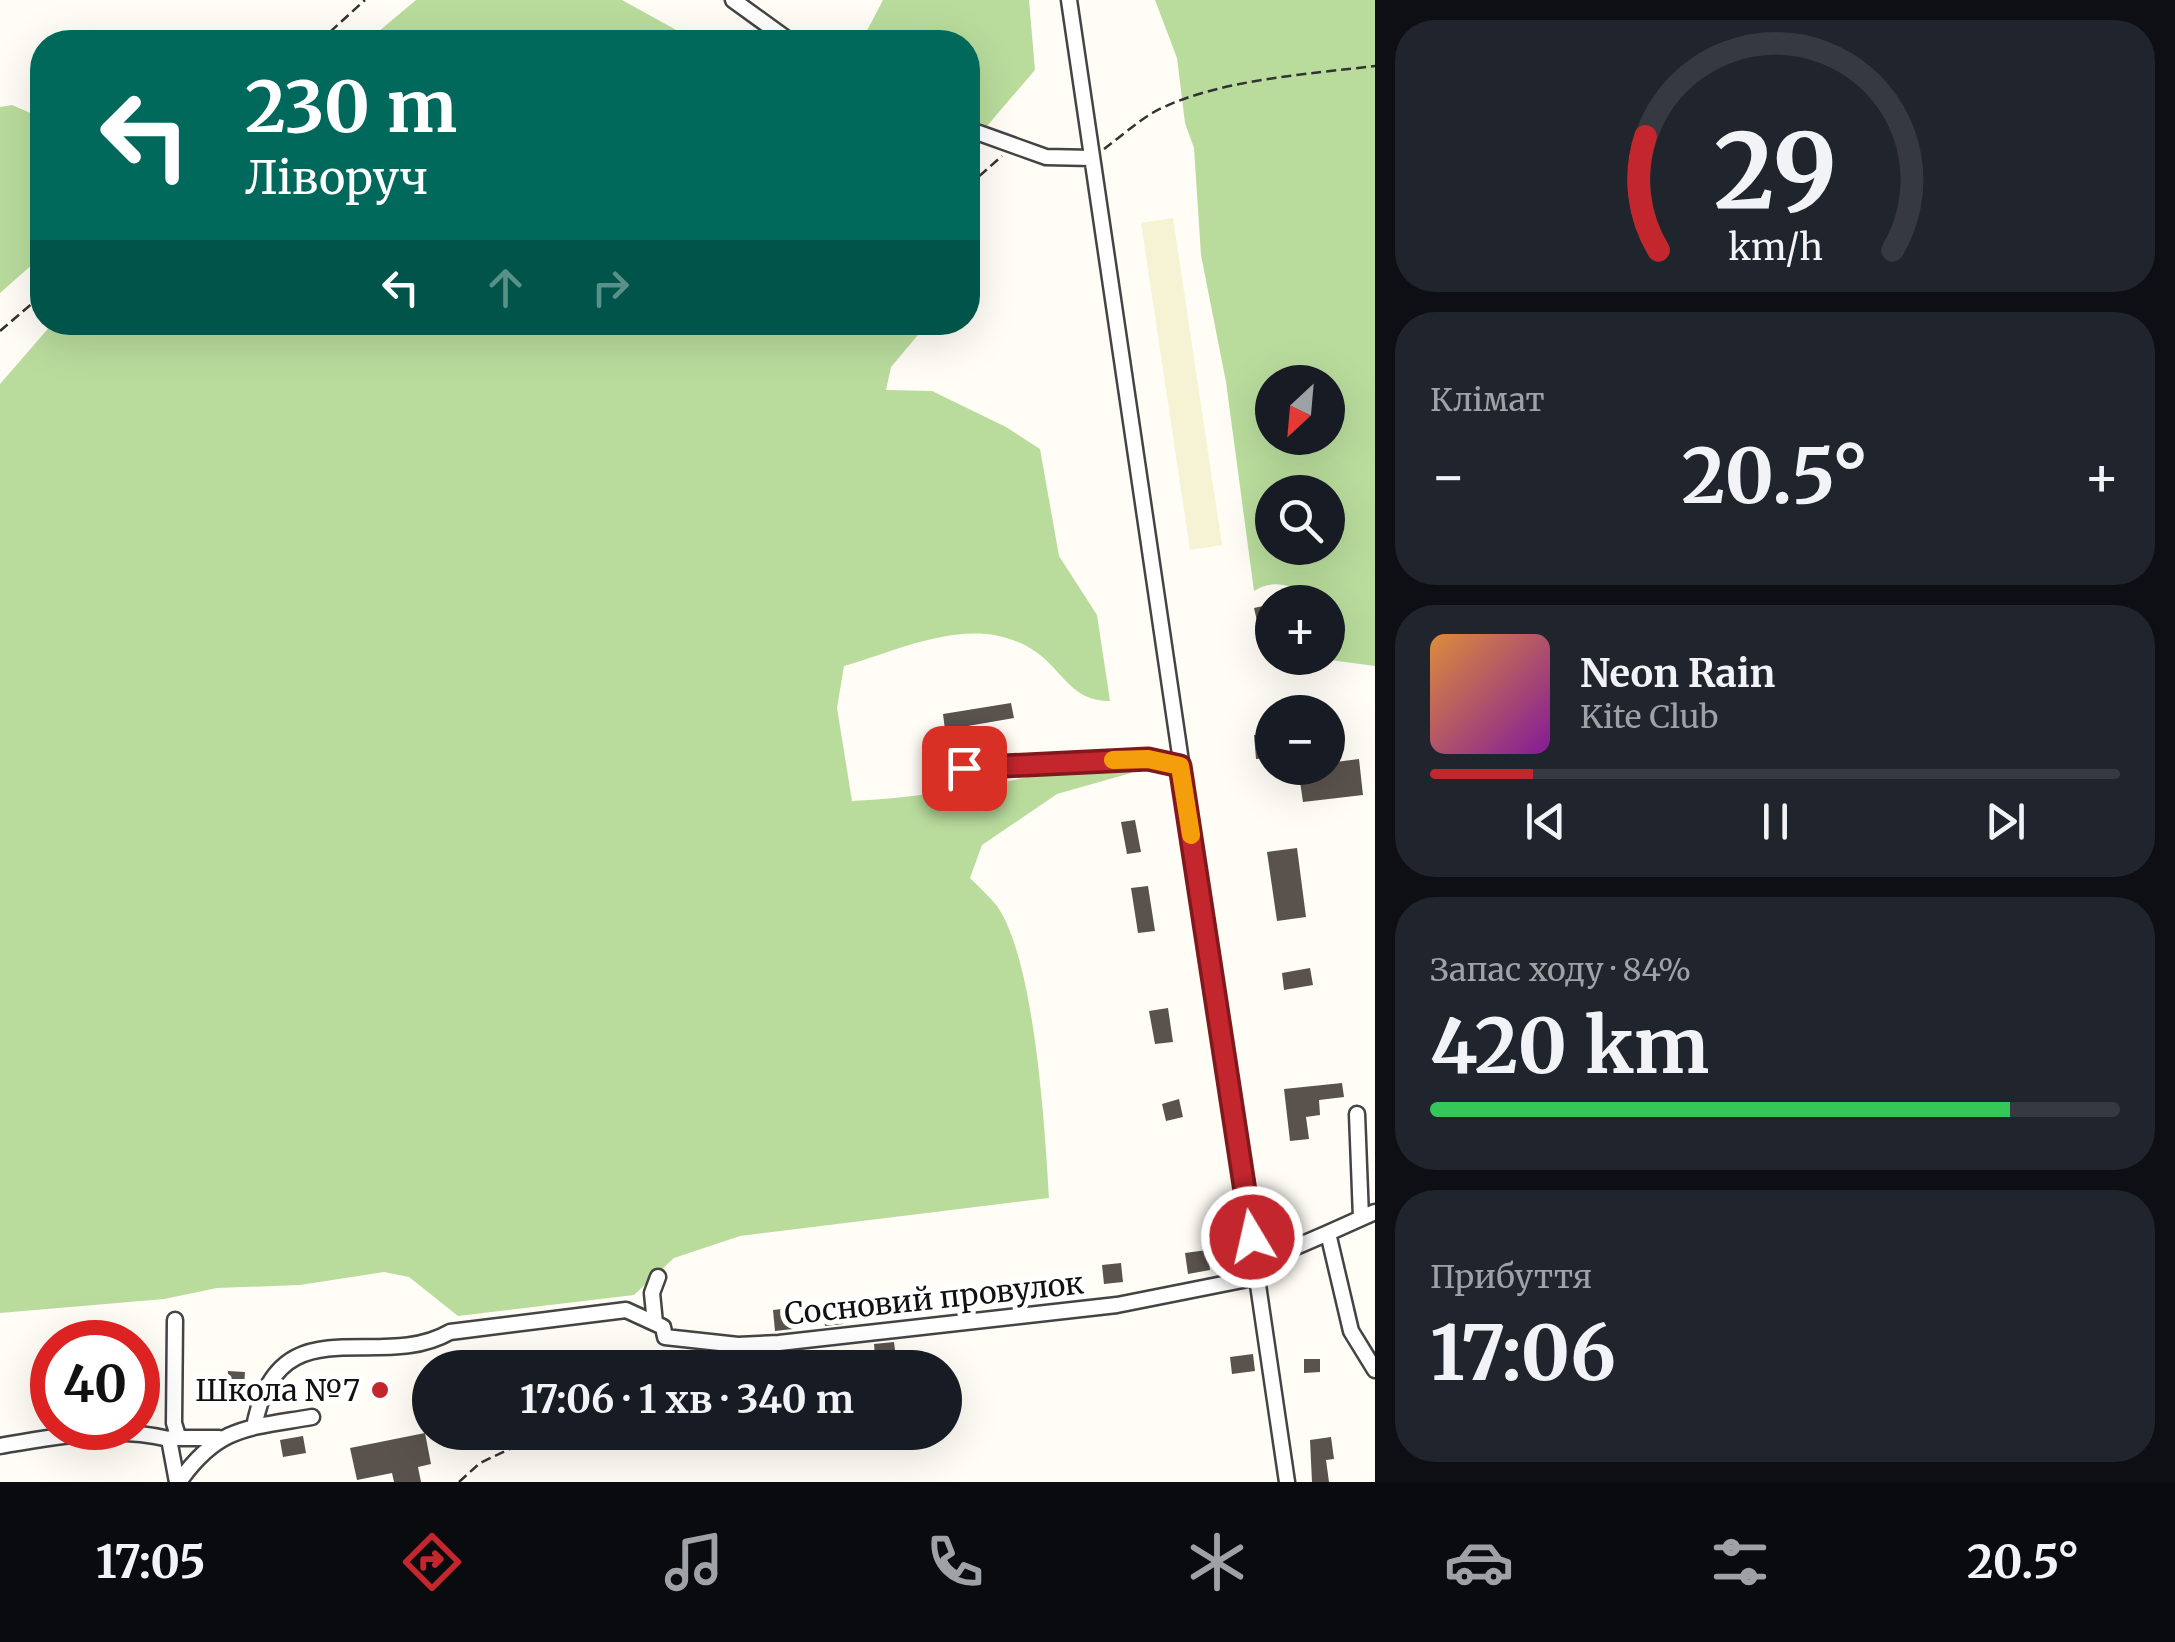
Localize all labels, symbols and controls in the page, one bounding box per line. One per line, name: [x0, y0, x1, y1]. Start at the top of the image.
text: 230 m: [245, 63, 457, 151]
icon: left: [80, 70, 210, 200]
text: 29: [1713, 106, 1837, 236]
text: Ліворуч: [245, 150, 428, 206]
text: km/h: [1728, 225, 1822, 270]
icon: left: [373, 260, 428, 315]
icon: ahead: [478, 260, 533, 315]
icon: right: [583, 260, 638, 315]
north arrow: [1255, 365, 1345, 455]
map controls: [1255, 365, 1345, 785]
text: Клімат: [1430, 380, 1545, 420]
text: 20.5°: [1681, 429, 1869, 523]
text: −: [1430, 442, 1467, 511]
text: +: [2083, 442, 2120, 511]
button: search: [1255, 475, 1345, 565]
button: +: [1255, 585, 1345, 675]
text: Neon Rain: [1580, 650, 1775, 697]
button: −: [1255, 695, 1345, 785]
text: Kite Club: [1580, 697, 1718, 737]
pin: [922, 726, 1007, 811]
icon: arrive: [937, 741, 992, 796]
icon: previous: [1518, 794, 1573, 849]
icon: pause: [1748, 794, 1803, 849]
icon: next: [1978, 794, 2033, 849]
text: Запас ходу · 84%: [1430, 950, 1691, 990]
text: 420 km: [1430, 999, 1709, 1093]
position arrow: [1200, 1185, 1304, 1289]
text: Прибуття: [1430, 1257, 1592, 1297]
street label: Сосновий провулок: [782, 1263, 1086, 1333]
text: 17:06: [1430, 1306, 1616, 1400]
speed limit sign: 40: [30, 1320, 160, 1450]
place label: Школа №7: [195, 1371, 360, 1409]
text: 17:06 · 1 хв · 340 m: [520, 1376, 854, 1423]
marker: Школа №7: [369, 1379, 391, 1401]
icon: directions: [397, 1527, 467, 1597]
icon: music: [659, 1527, 729, 1597]
icon: phone: [920, 1527, 990, 1597]
icon: climate: [1182, 1527, 1252, 1597]
icon: car: [1444, 1527, 1514, 1597]
icon: filters: [1705, 1527, 1775, 1597]
text: 17:05: [96, 1534, 206, 1590]
text: 20.5°: [1967, 1534, 2079, 1590]

